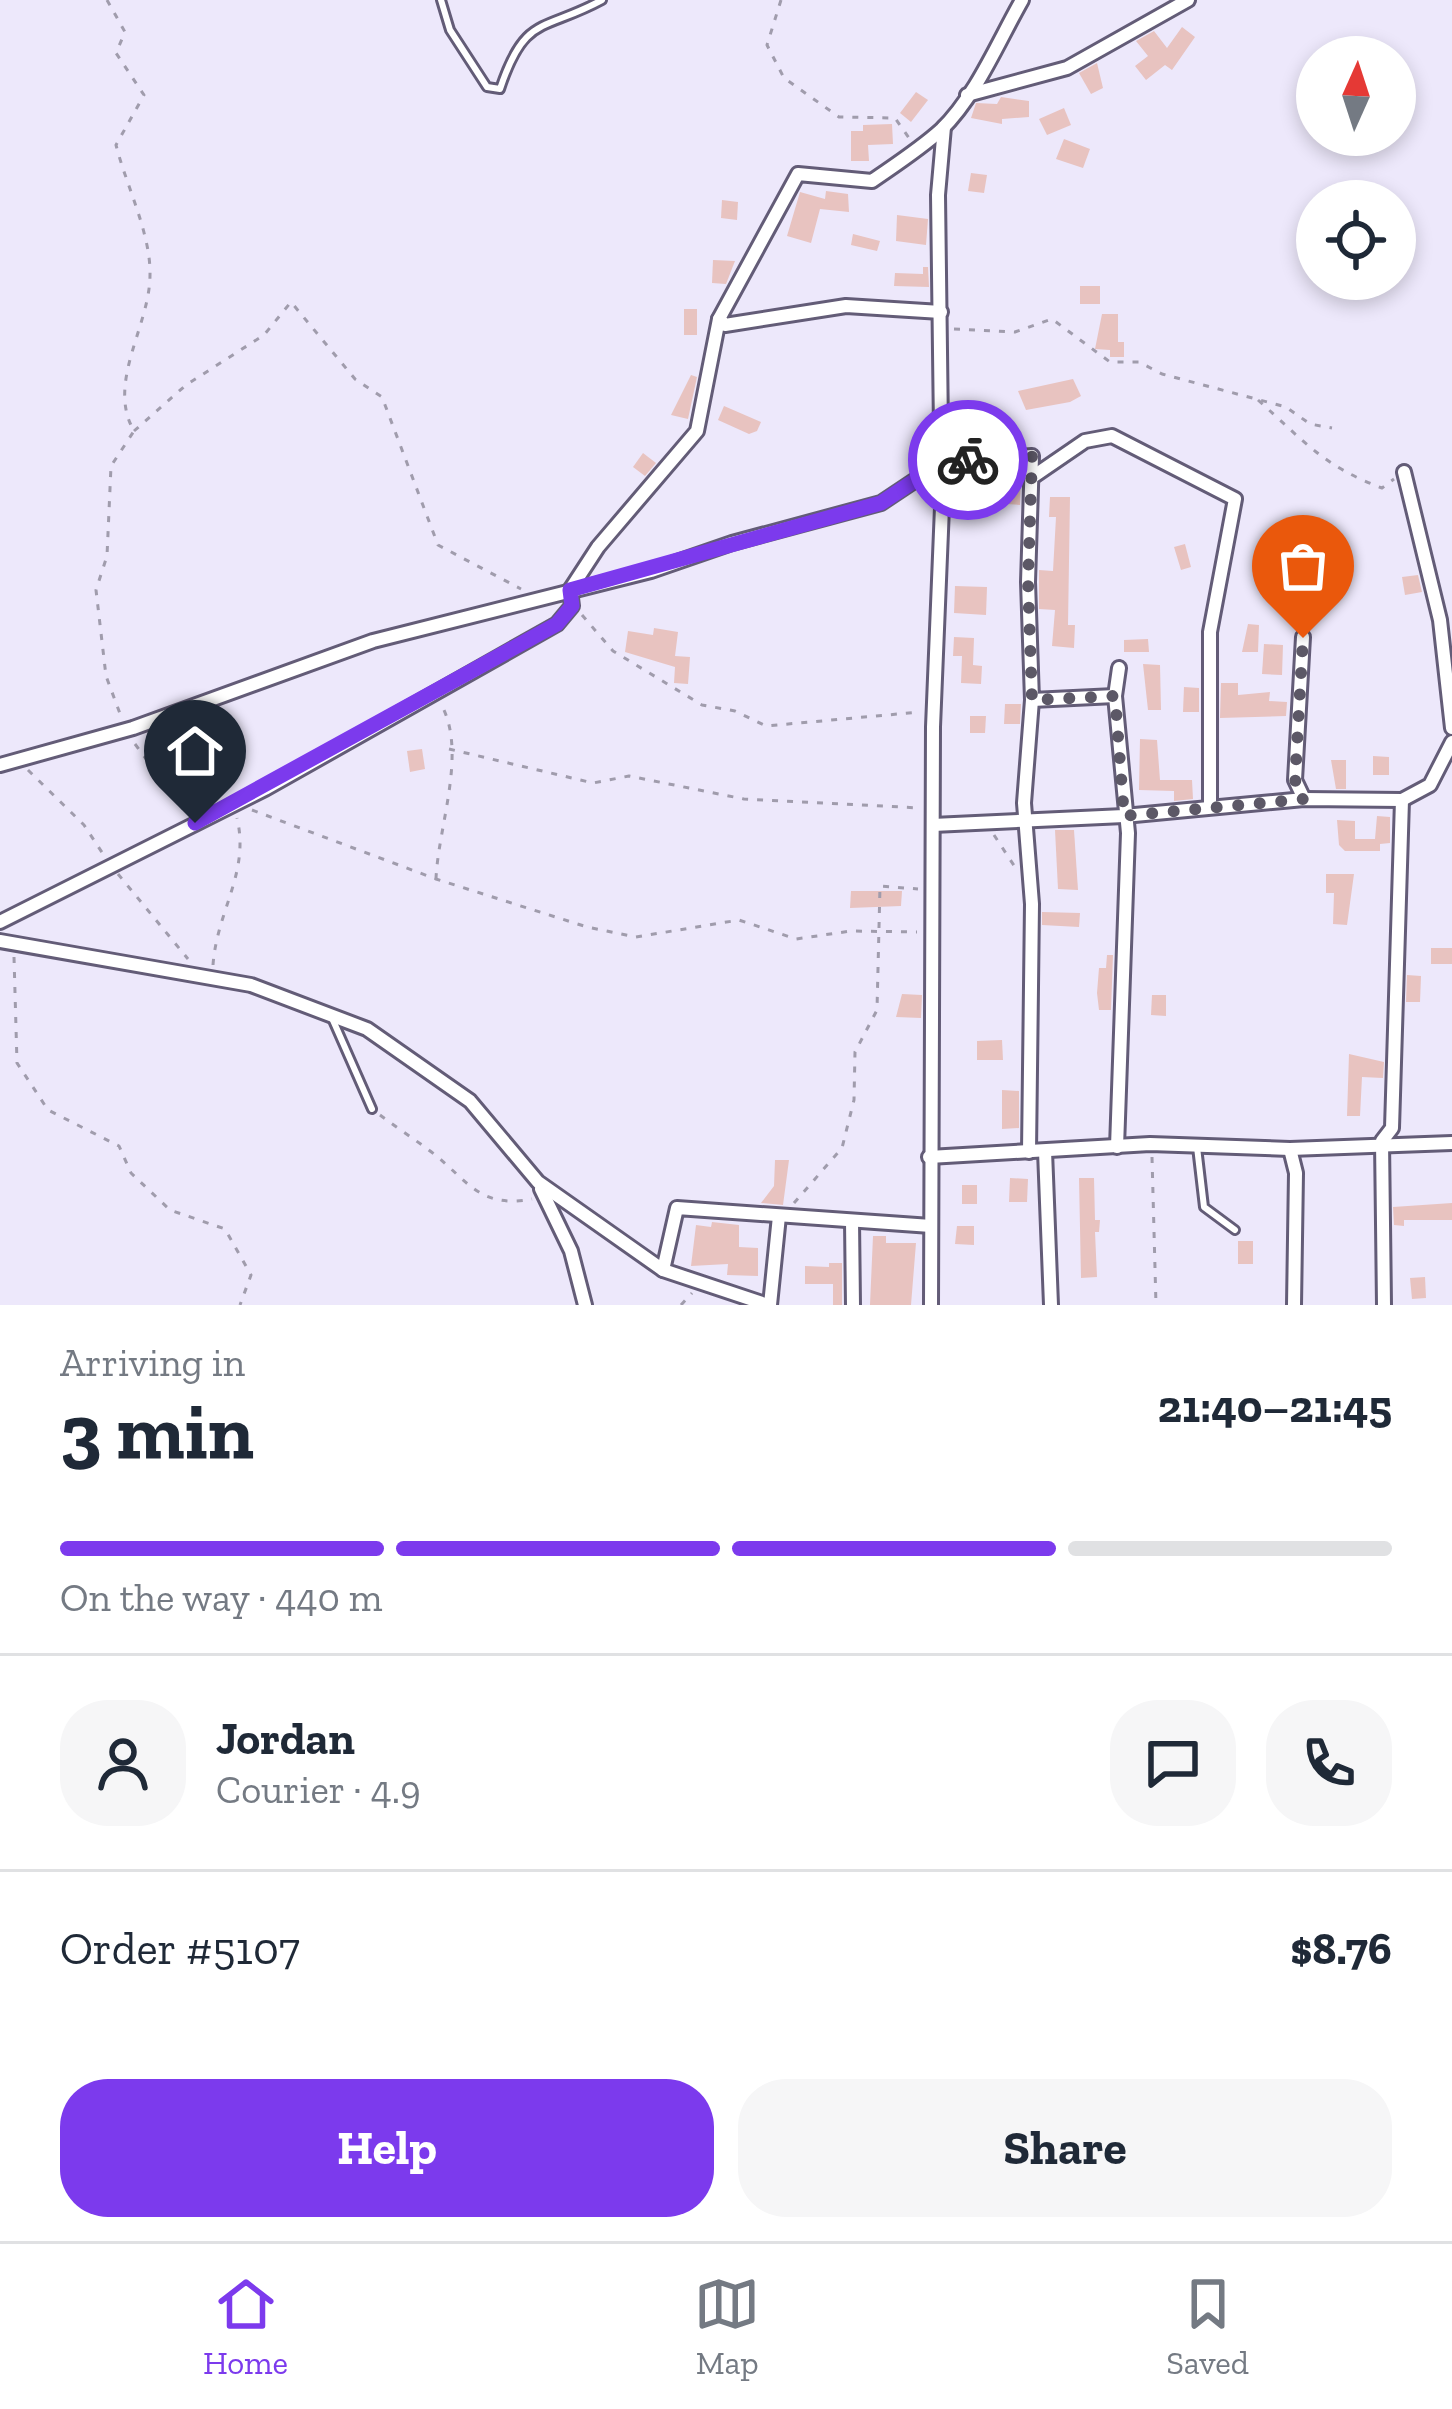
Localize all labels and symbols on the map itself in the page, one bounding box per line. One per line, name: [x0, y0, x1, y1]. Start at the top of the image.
north arrow: [1296, 36, 1416, 156]
courier: [908, 400, 1028, 520]
pin: [1252, 515, 1354, 638]
pin: [144, 700, 246, 823]

